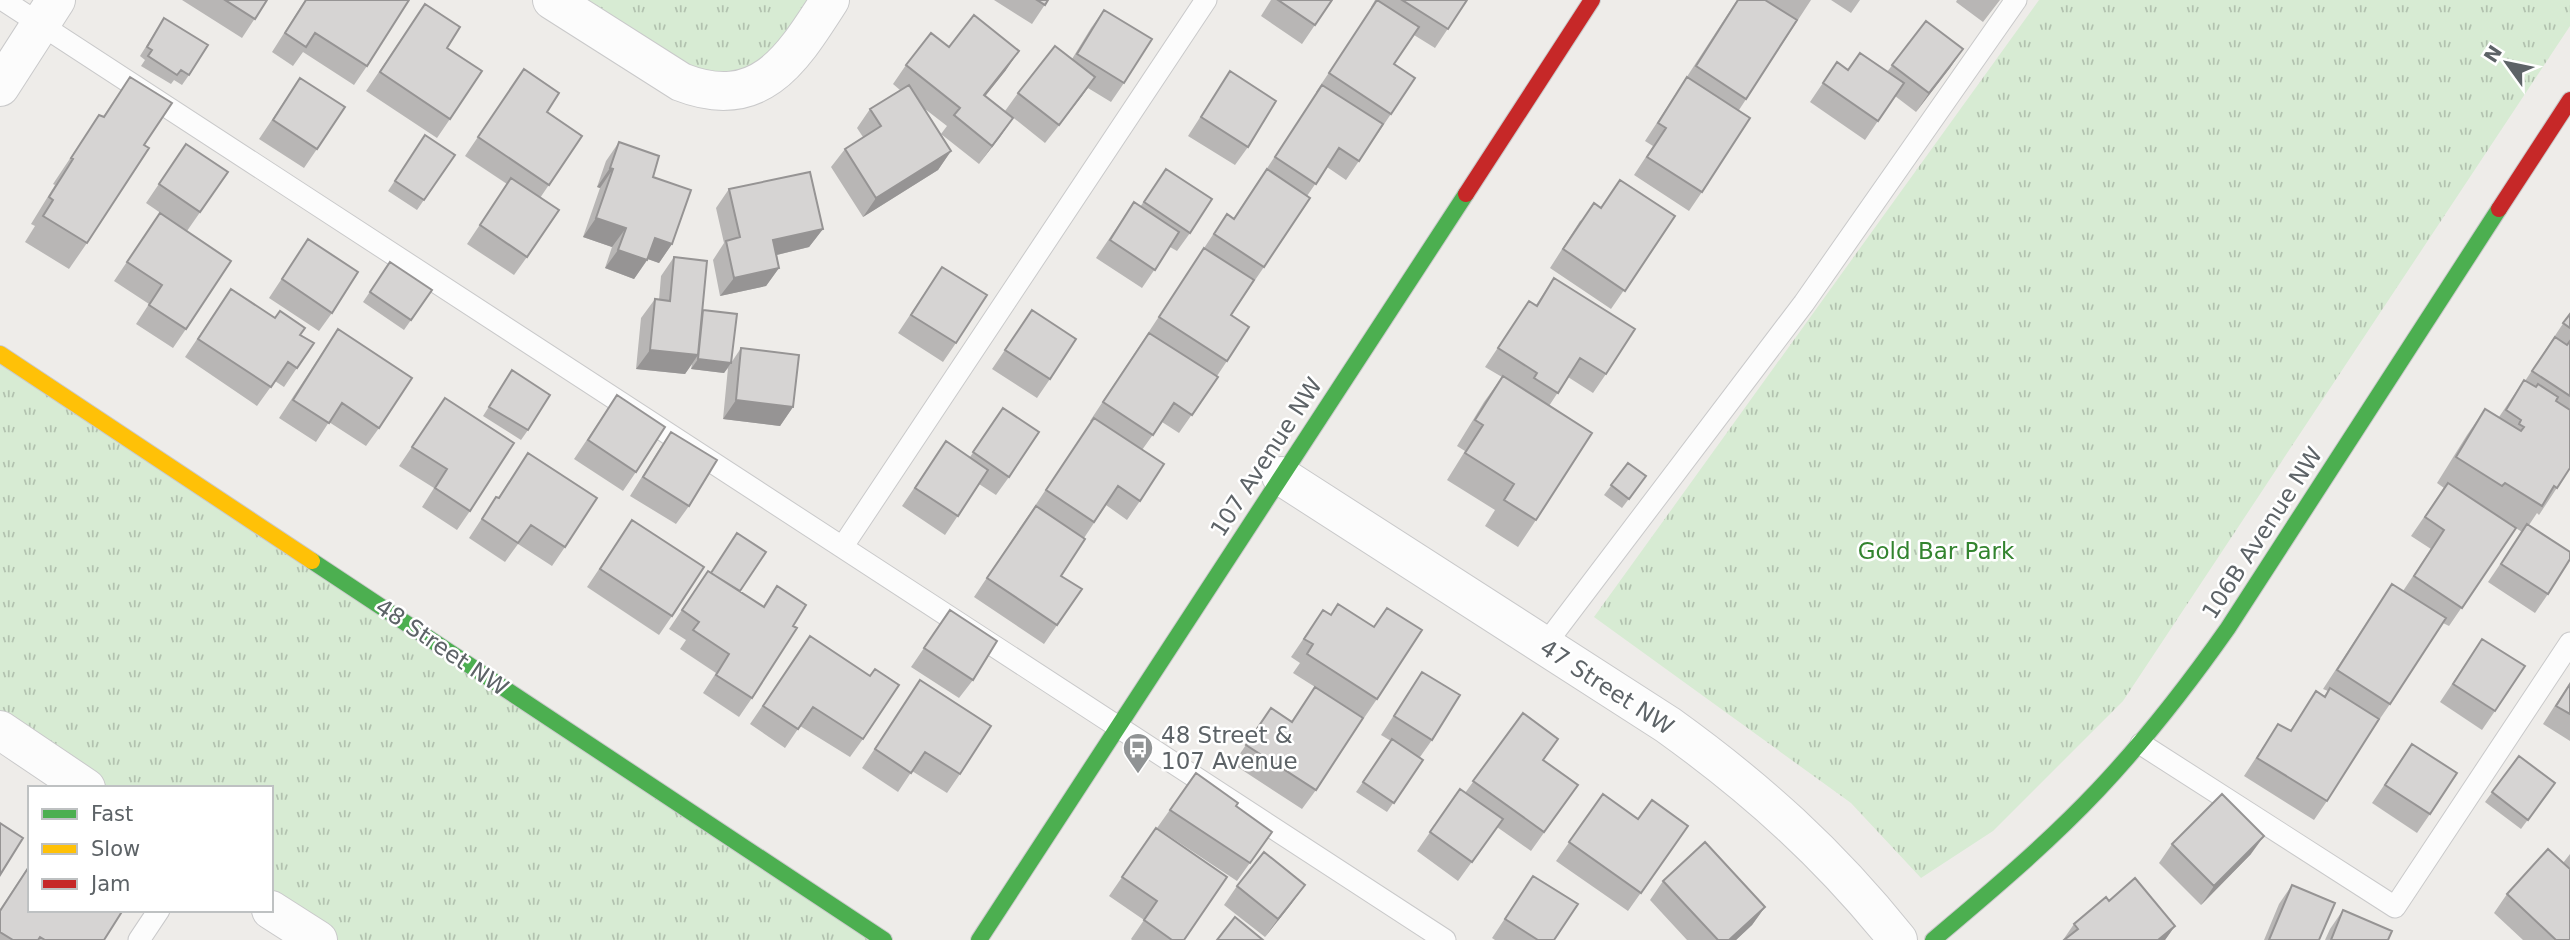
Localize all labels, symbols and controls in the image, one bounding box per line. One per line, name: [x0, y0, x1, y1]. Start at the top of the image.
north arrow: [2472, 28, 2542, 98]
text: N: [2479, 41, 2506, 66]
street label: 107 Avenue NW: [1205, 373, 1327, 541]
street label: 106B Avenue NW: [2197, 442, 2327, 624]
park label: Gold Bar Park: [1858, 538, 2015, 564]
street label: 48 Street NW: [371, 593, 513, 701]
street label: 47 Street NW: [1535, 634, 1679, 740]
place label: 48 Street & 107 Avenue: [1161, 722, 1298, 774]
bus stop icon: 48 Street & 107 Avenue: [1121, 731, 1155, 775]
legend: [28, 786, 273, 912]
text: Fast: [91, 802, 133, 826]
text: Slow: [91, 837, 140, 861]
text: Jam: [89, 872, 131, 896]

